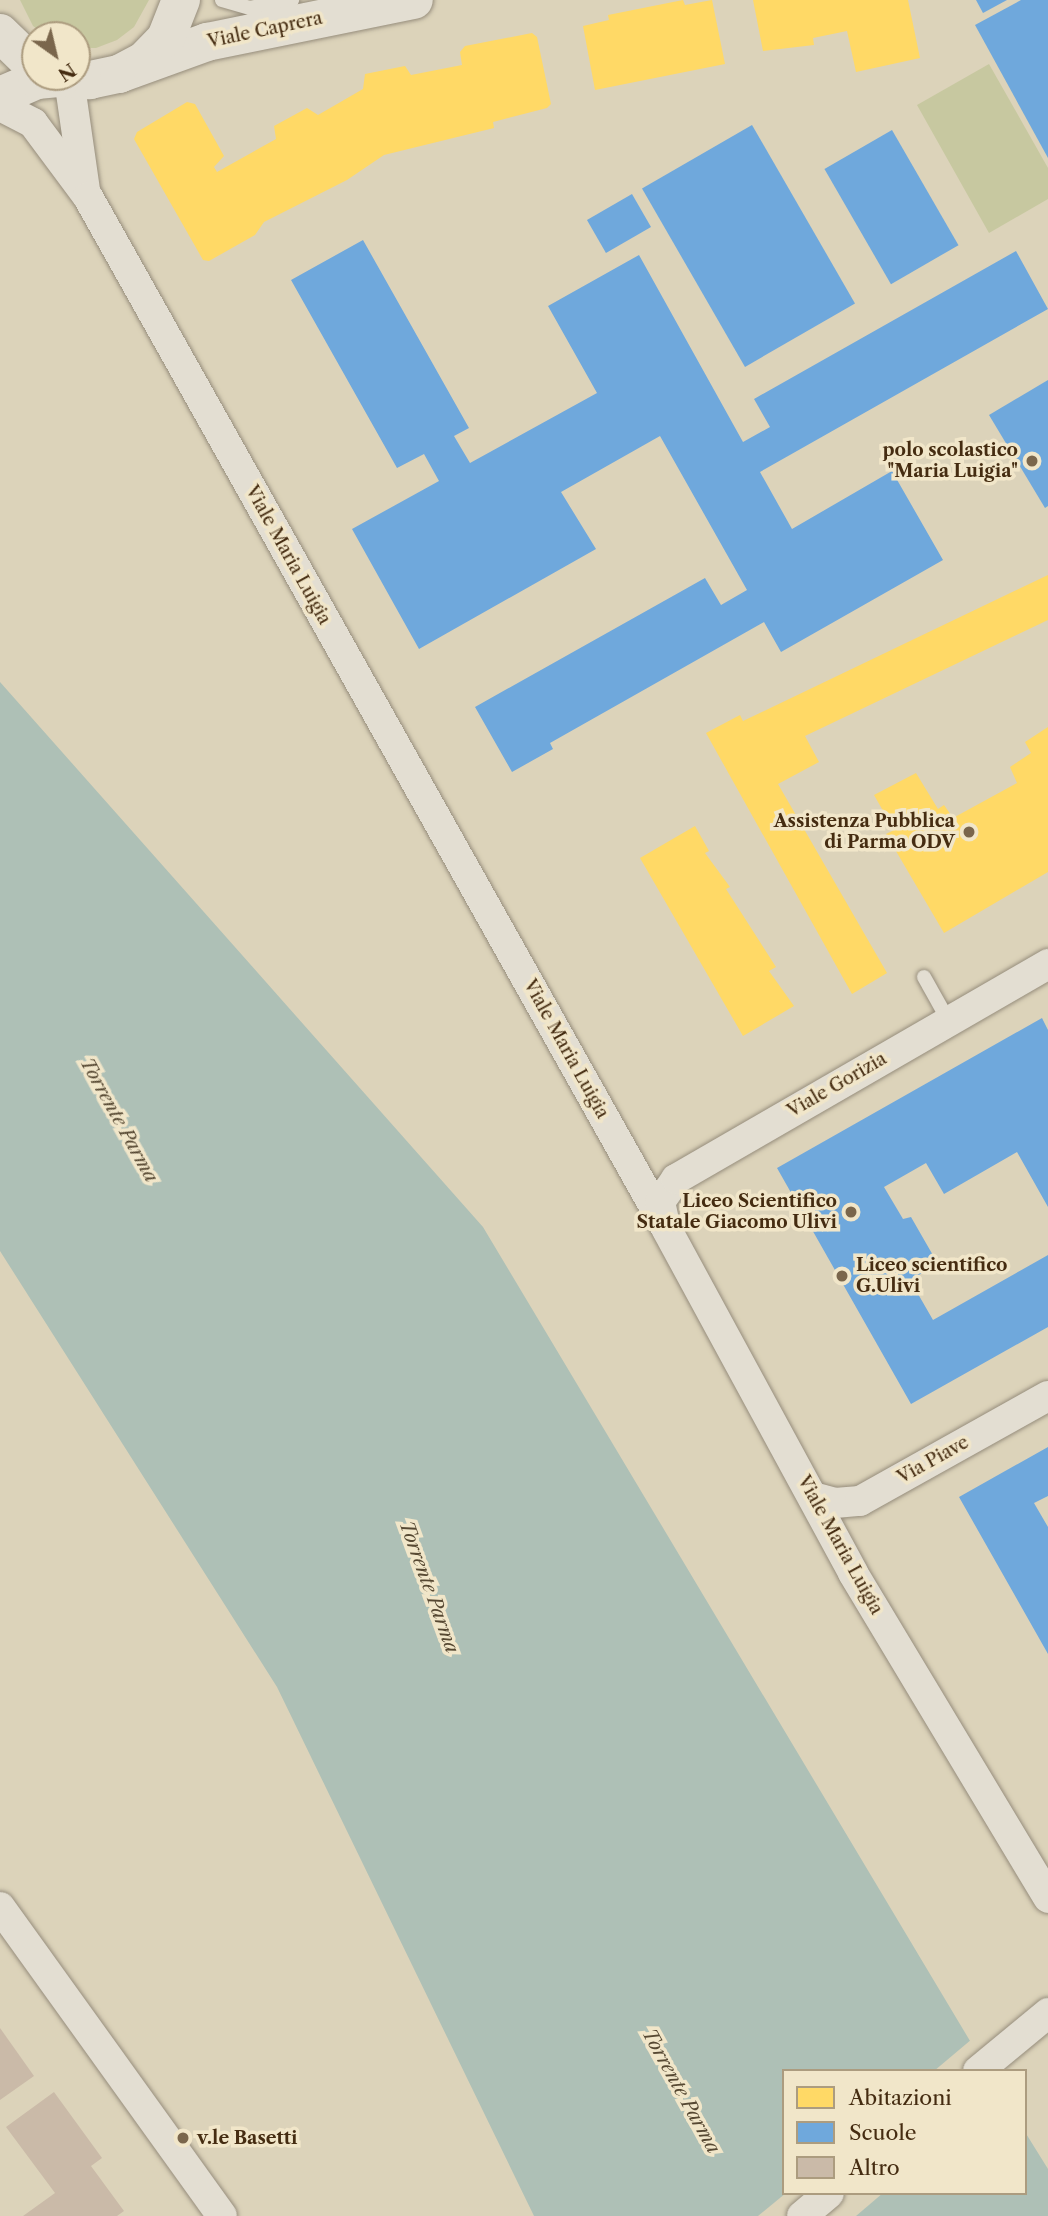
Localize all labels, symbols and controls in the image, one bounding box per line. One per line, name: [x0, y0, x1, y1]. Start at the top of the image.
street label: Viale Caprera: [206, 7, 324, 53]
north arrow: [21, 21, 91, 91]
text: N: [54, 58, 80, 86]
place label: polo scolastico "Maria Luigia": [882, 440, 1018, 482]
marker: polo scolastico "Maria Luigia": [1024, 453, 1040, 469]
street label: Viale Maria Luigia: [241, 482, 335, 628]
place label: Assistenza Pubblica di Parma ODV: [773, 811, 955, 854]
marker: Assistenza Pubblica di Parma ODV: [961, 824, 977, 840]
street label: Viale Maria Luigia: [519, 976, 613, 1122]
street label: Viale Gorizia: [784, 1048, 890, 1122]
water label: Torrente Parma: [75, 1054, 163, 1186]
place label: Liceo Scientifico Statale Giacomo Ulivi: [637, 1191, 837, 1234]
marker: Liceo Scientifico Statale Giacomo Ulivi: [843, 1204, 859, 1220]
place label: Liceo scientifico G.Ulivi: [856, 1255, 1008, 1298]
marker: Liceo scientifico G.Ulivi: [834, 1268, 850, 1284]
street label: Via Piave: [893, 1432, 973, 1488]
street label: Viale Maria Luigia: [793, 1472, 887, 1618]
water label: Torrente Parma: [395, 1518, 463, 1656]
water label: Torrente Parma: [637, 2025, 725, 2157]
legend: [782, 2069, 1027, 2195]
text: Abitazioni: [849, 2085, 952, 2110]
text: Scuole: [849, 2120, 916, 2145]
place label: v.le Basetti: [197, 2127, 297, 2149]
marker: v.le Basetti: [175, 2130, 191, 2146]
text: Altro: [849, 2155, 900, 2180]

